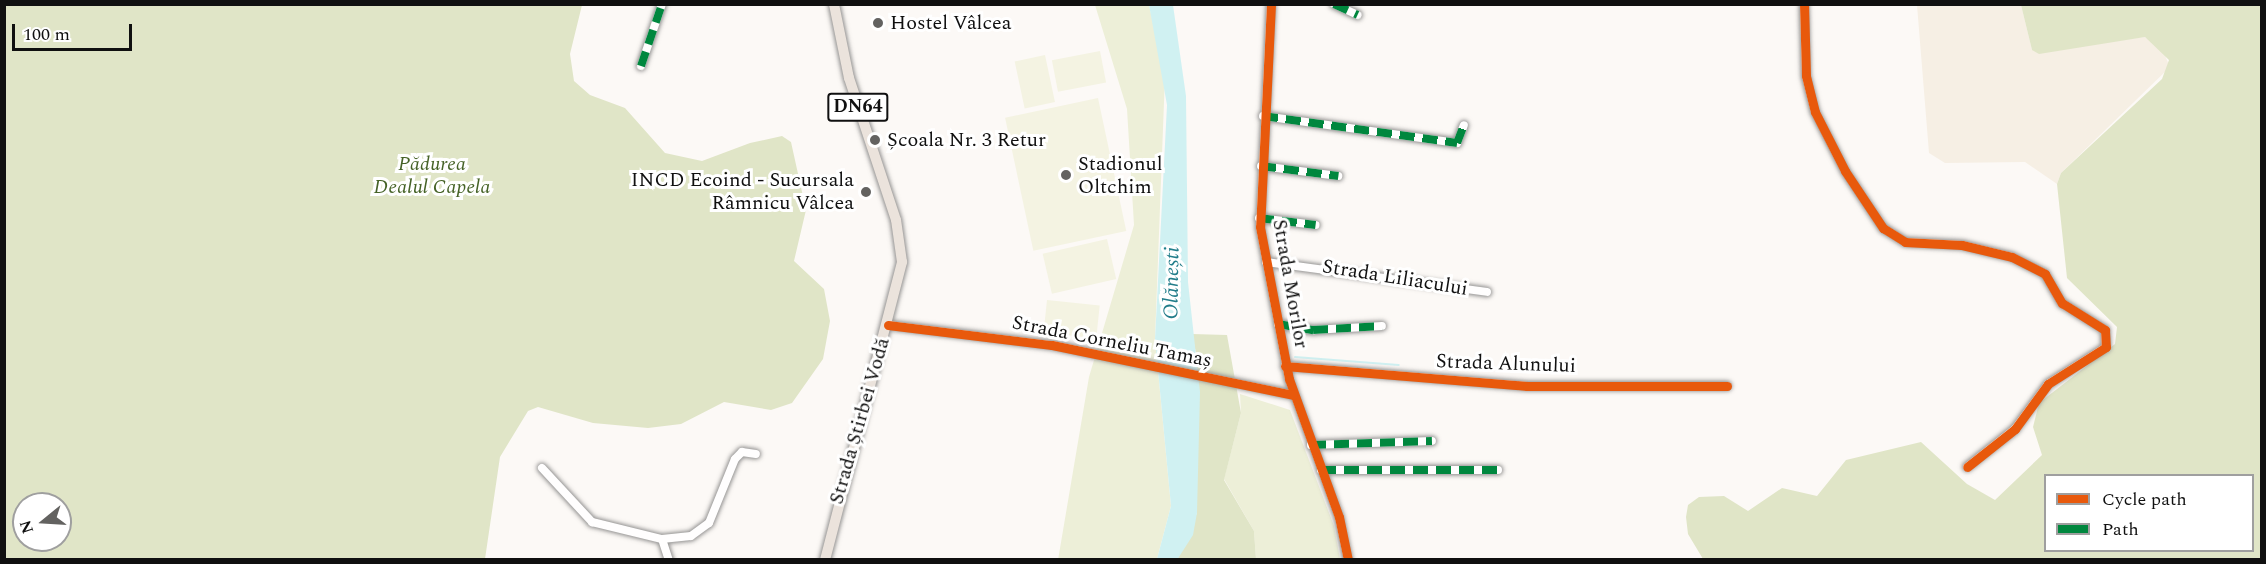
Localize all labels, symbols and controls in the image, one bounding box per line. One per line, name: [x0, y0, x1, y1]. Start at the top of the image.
place label: Hostel Vâlcea: [890, 11, 1012, 35]
scale bar: [15, 12, 135, 50]
marker: Hostel Vâlcea: [871, 16, 885, 30]
text: 100 m: [23, 21, 70, 48]
road number: DN64: [826, 92, 890, 122]
place label: Școala Nr. 3 Retur: [887, 128, 1046, 152]
marker: Școala Nr. 3 Retur: [868, 133, 882, 147]
place label: Stadionul Oltchim: [1078, 152, 1163, 199]
park label: Pădurea Dealul Capela: [374, 153, 490, 200]
place label: INCD Ecoind - Sucursala Râmnicu Vâlcea: [631, 168, 854, 215]
marker: Stadionul Oltchim: [1059, 168, 1073, 182]
marker: INCD Ecoind - Sucursala Râmnicu Vâlcea: [859, 185, 873, 199]
street label: Strada Morilor: [1267, 218, 1313, 350]
water label: Olănești: [1159, 246, 1185, 320]
street label: Strada Liliacului: [1321, 255, 1469, 301]
street label: Strada Corneliu Tamaș: [1010, 311, 1214, 373]
street label: Strada Știrbei Vodă: [825, 335, 895, 507]
street label: Strada Alunului: [1436, 350, 1576, 378]
legend: [2044, 474, 2254, 552]
text: Cycle path: [2102, 486, 2187, 513]
north arrow: [12, 492, 72, 552]
text: Path: [2102, 516, 2139, 543]
text: N: [13, 517, 40, 537]

